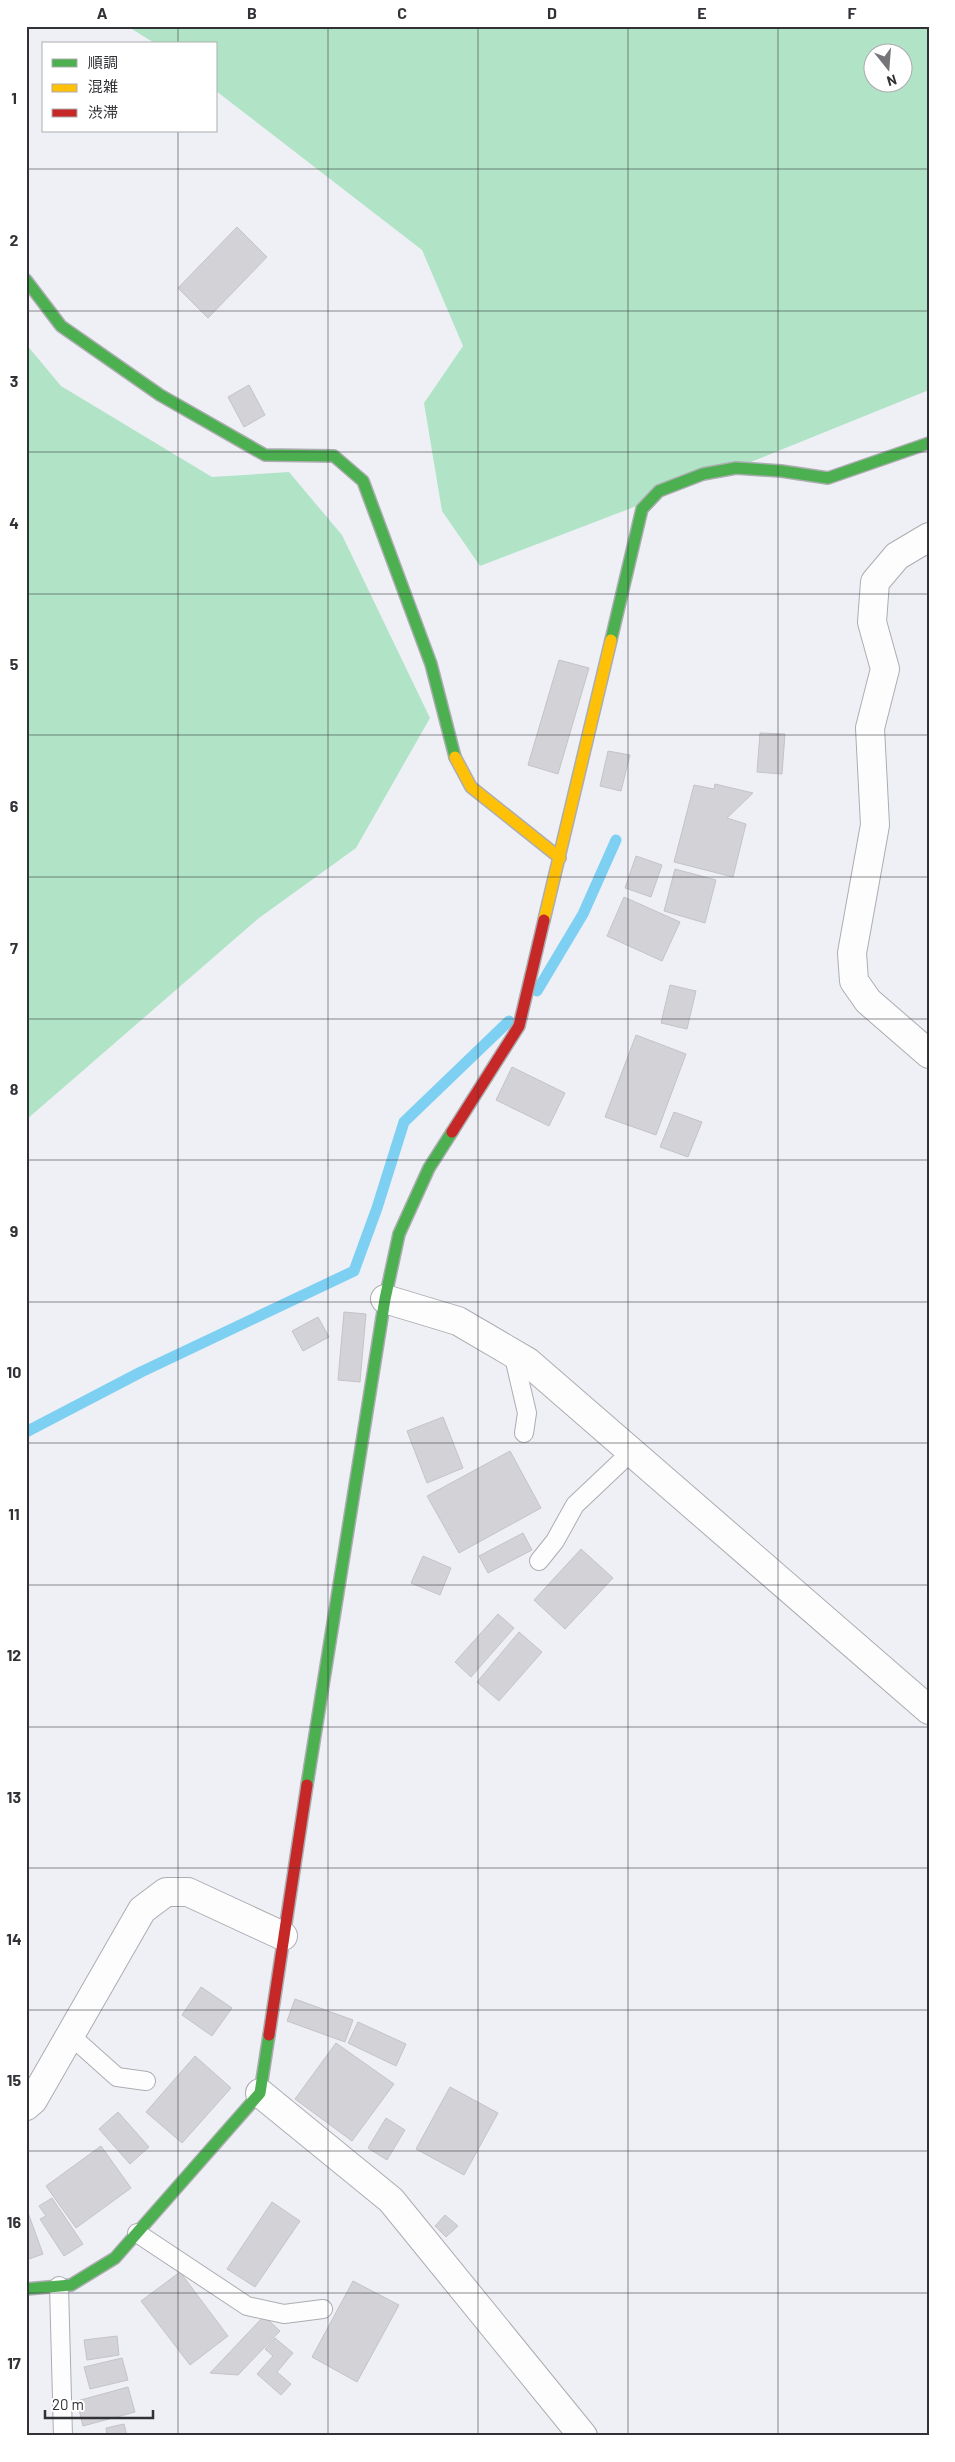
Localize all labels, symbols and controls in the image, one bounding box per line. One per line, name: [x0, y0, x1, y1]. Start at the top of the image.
text: A: [97, 3, 108, 22]
text: B: [247, 3, 257, 22]
text: C: [397, 3, 407, 22]
text: D: [547, 3, 557, 22]
text: E: [697, 3, 707, 22]
text: F: [848, 3, 857, 22]
legend: [42, 42, 218, 132]
north arrow: [862, 42, 912, 92]
text: 順調: [88, 53, 118, 71]
text: N: [885, 71, 899, 90]
text: 混雑: [88, 77, 118, 95]
text: 1: [11, 88, 17, 107]
text: 渋滞: [88, 103, 118, 121]
text: 2: [10, 230, 19, 249]
text: 3: [10, 371, 18, 390]
text: 4: [9, 513, 19, 532]
text: 5: [10, 654, 19, 673]
text: 6: [10, 796, 19, 815]
text: 7: [10, 938, 18, 957]
text: 8: [10, 1079, 19, 1098]
text: 9: [10, 1221, 18, 1240]
text: 10: [7, 1362, 21, 1381]
text: 11: [8, 1504, 20, 1523]
text: 12: [7, 1645, 21, 1664]
text: 13: [7, 1787, 21, 1806]
text: 14: [6, 1929, 22, 1948]
text: 15: [7, 2070, 22, 2089]
text: 16: [7, 2212, 22, 2231]
text: 17: [7, 2353, 21, 2372]
scale bar: [45, 2387, 152, 2419]
text: 20 m: [52, 2395, 84, 2413]

